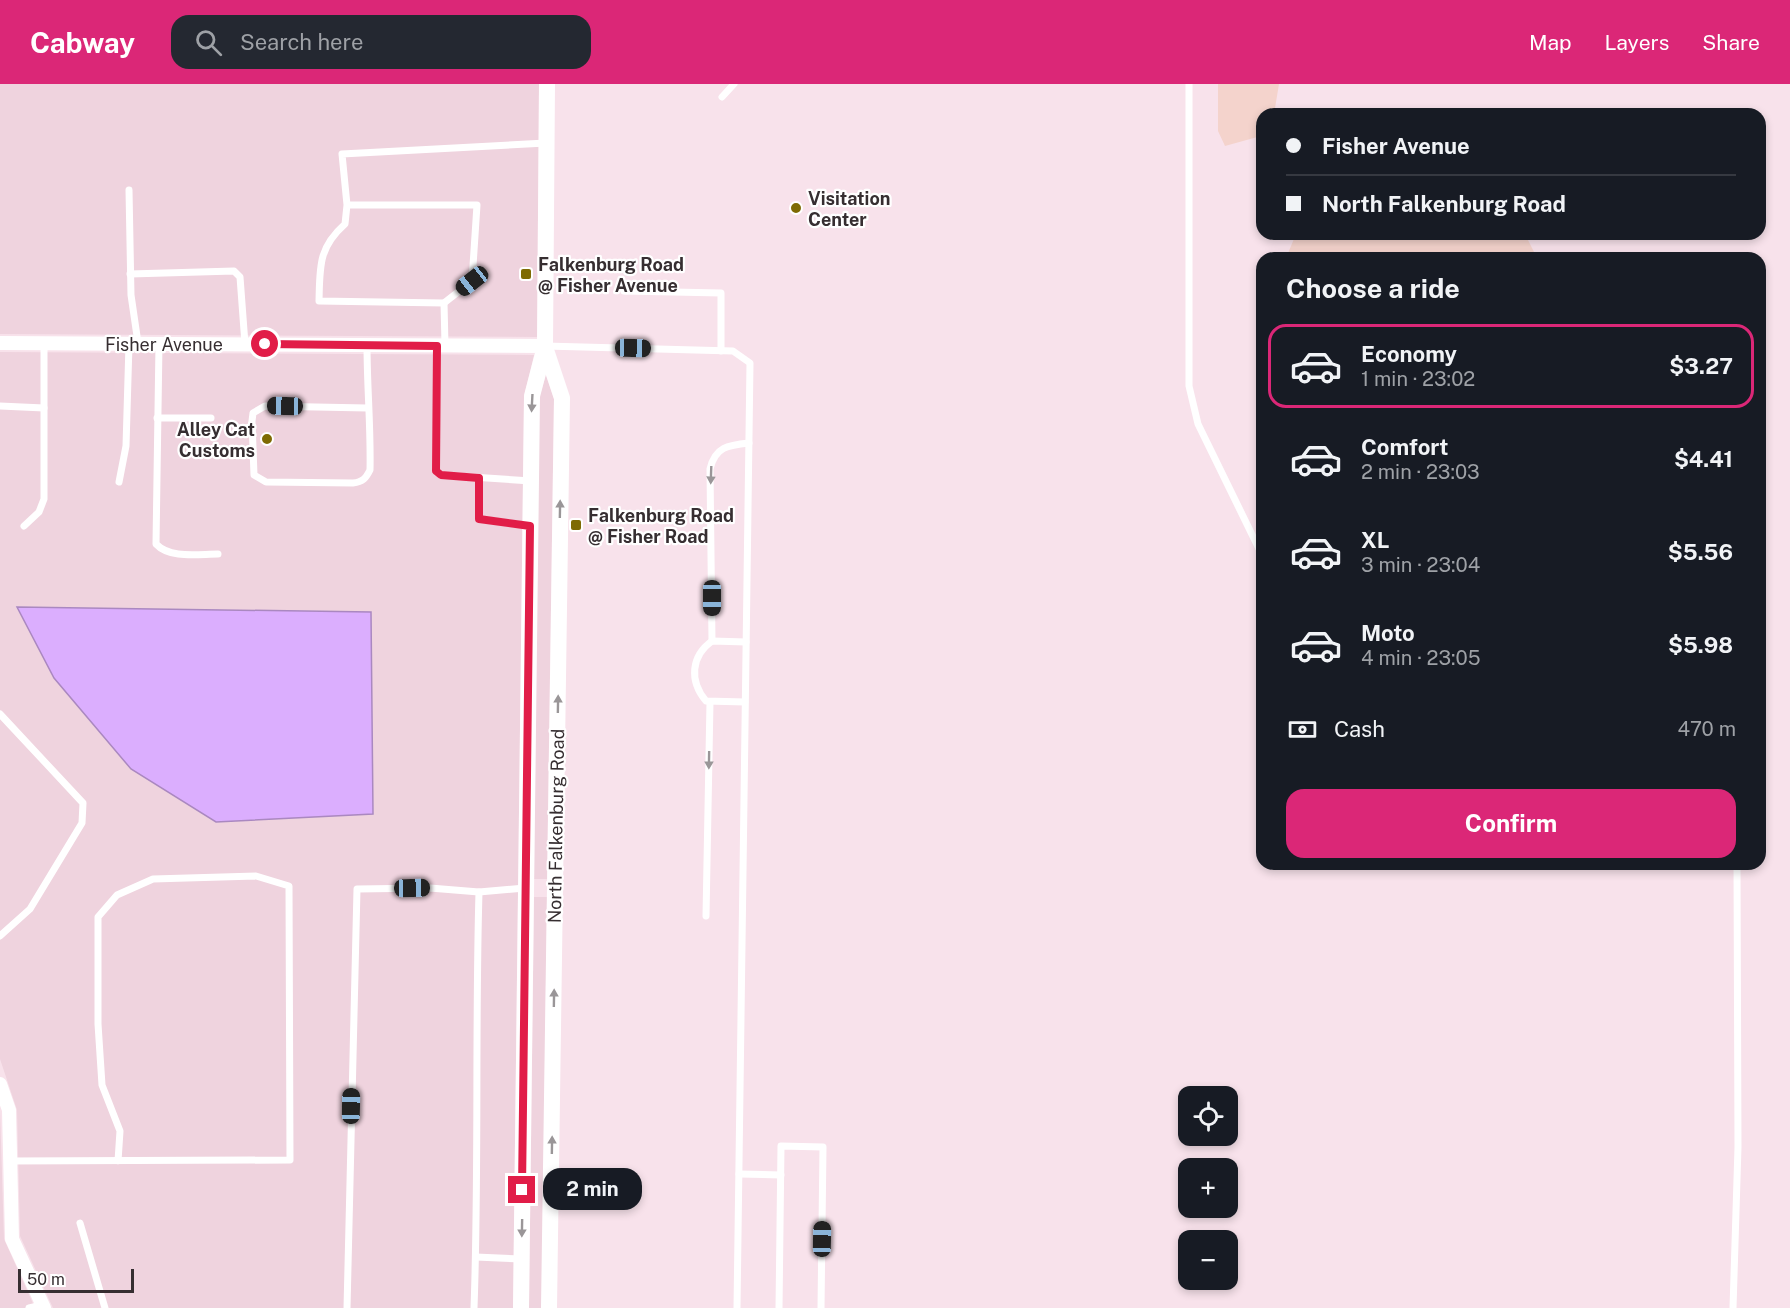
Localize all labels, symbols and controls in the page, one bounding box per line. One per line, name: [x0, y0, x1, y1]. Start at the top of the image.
search box: [171, 15, 591, 69]
text: Cabway: [30, 26, 135, 59]
icon: search: [192, 26, 225, 59]
text: Search here: [240, 29, 363, 55]
text: Map: [1529, 30, 1572, 55]
text: Layers: [1605, 30, 1669, 55]
text: Share: [1702, 30, 1760, 55]
text: Fisher Avenue: [1322, 133, 1470, 159]
place label: Visitation Center: [808, 188, 890, 230]
text: North Falkenburg Road: [1322, 191, 1566, 217]
marker: Visitation Center: [789, 201, 803, 215]
place label: Falkenburg Road @ Fisher Avenue: [538, 254, 684, 296]
car: [452, 263, 492, 299]
marker: Falkenburg Road @ Fisher Avenue: [519, 267, 533, 281]
text: Choose a ride: [1286, 272, 1460, 304]
route start: [251, 330, 278, 357]
street label: Fisher Avenue: [105, 334, 223, 355]
car: [615, 339, 651, 357]
icon: car: [1289, 339, 1343, 393]
text: Economy: [1361, 341, 1457, 367]
text: $3.27: [1669, 353, 1733, 379]
text: 1 min · 23:02: [1361, 367, 1475, 391]
one-way arrow: [527, 394, 537, 413]
car: [267, 397, 303, 415]
place label: Alley Cat Customs: [177, 419, 255, 461]
marker: Alley Cat Customs: [260, 432, 274, 446]
icon: car: [1289, 432, 1343, 486]
text: Comfort: [1361, 434, 1448, 460]
text: $4.41: [1674, 446, 1733, 472]
text: 2 min · 23:03: [1361, 460, 1480, 484]
one-way arrow: [706, 466, 716, 485]
one-way arrow: [556, 499, 565, 518]
place label: Falkenburg Road @ Fisher Road: [588, 505, 734, 547]
marker: Falkenburg Road @ Fisher Road: [569, 518, 583, 532]
icon: car: [1289, 525, 1343, 579]
text: XL: [1361, 527, 1389, 553]
text: $5.56: [1668, 539, 1733, 565]
text: 3 min · 23:04: [1361, 553, 1480, 577]
car: [703, 580, 721, 616]
icon: car: [1289, 618, 1343, 672]
text: Moto: [1361, 620, 1415, 646]
text: $5.98: [1668, 632, 1733, 658]
text: 4 min · 23:05: [1361, 646, 1481, 670]
one-way arrow: [553, 694, 563, 713]
icon: cash: [1286, 713, 1319, 746]
text: Cash: [1334, 716, 1385, 742]
text: 470 m: [1677, 717, 1736, 741]
street label: North Falkenburg Road: [544, 729, 568, 923]
one-way arrow: [704, 751, 714, 770]
button: Confirm: [1286, 789, 1736, 858]
car: [394, 879, 430, 897]
one-way arrow: [549, 988, 559, 1007]
map controls: [1178, 1086, 1238, 1290]
button: locate: [1178, 1086, 1238, 1146]
car: [342, 1088, 360, 1124]
one-way arrow: [547, 1135, 557, 1154]
button: +: [1178, 1158, 1238, 1218]
callout: 2 min: [543, 1169, 642, 1211]
route end: [508, 1176, 535, 1203]
text: 2 min: [566, 1177, 619, 1201]
one-way arrow: [517, 1218, 527, 1237]
car: [813, 1221, 831, 1257]
button: −: [1178, 1230, 1238, 1290]
scale bar: [18, 1266, 134, 1294]
text: 50 m: [27, 1270, 65, 1289]

